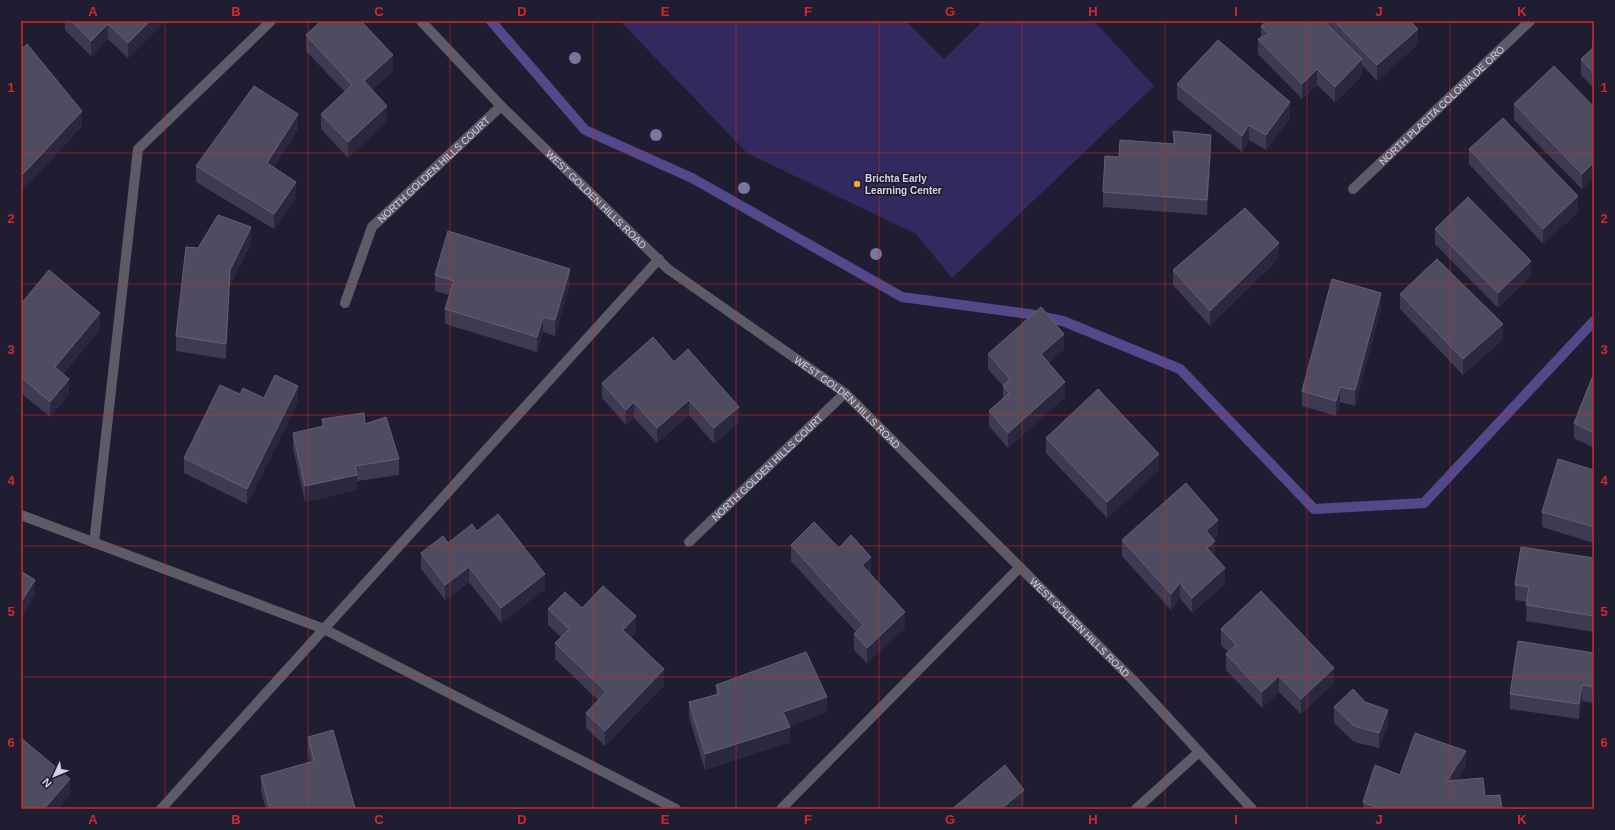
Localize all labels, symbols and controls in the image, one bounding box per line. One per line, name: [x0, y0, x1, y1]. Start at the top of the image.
text: A: [88, 4, 98, 19]
text: B: [231, 4, 241, 19]
text: C: [374, 4, 384, 19]
text: D: [517, 4, 527, 19]
text: E: [661, 4, 670, 19]
text: F: [804, 4, 812, 19]
text: G: [945, 4, 955, 19]
text: H: [1088, 4, 1098, 19]
text: I: [1234, 4, 1238, 19]
text: J: [1375, 4, 1383, 19]
text: K: [1517, 4, 1527, 19]
street label: NORTH PLACITA COLONIA DE ORO: [1377, 43, 1507, 167]
text: 1: [7, 80, 15, 95]
text: 1: [1600, 80, 1608, 95]
street label: NORTH GOLDEN HILLS COURT: [376, 115, 492, 225]
street label: WEST GOLDEN HILLS ROAD: [543, 148, 649, 251]
place label: Brichta Early Learning Center: [865, 173, 942, 196]
marker: Brichta Early Learning Center: [852, 179, 862, 189]
text: 2: [7, 211, 15, 226]
text: 2: [1600, 211, 1608, 226]
text: 3: [7, 342, 15, 357]
text: 3: [1600, 342, 1608, 357]
street label: WEST GOLDEN HILLS ROAD: [792, 354, 902, 451]
street label: NORTH GOLDEN HILLS COURT: [710, 412, 825, 523]
text: 4: [7, 473, 15, 488]
text: 4: [1600, 473, 1608, 488]
street label: WEST GOLDEN HILLS ROAD: [1028, 576, 1132, 679]
text: 5: [7, 604, 15, 619]
text: 5: [1600, 604, 1608, 619]
text: 6: [7, 735, 15, 750]
text: 6: [1600, 735, 1608, 750]
north arrow: [34, 756, 74, 796]
text: N: [40, 776, 54, 790]
text: A: [88, 812, 98, 827]
text: B: [231, 812, 241, 827]
text: C: [374, 812, 384, 827]
text: D: [517, 812, 527, 827]
text: E: [661, 812, 670, 827]
text: F: [804, 812, 812, 827]
text: G: [945, 812, 955, 827]
text: H: [1088, 812, 1098, 827]
text: I: [1234, 812, 1238, 827]
text: J: [1375, 812, 1383, 827]
text: K: [1517, 812, 1527, 827]

